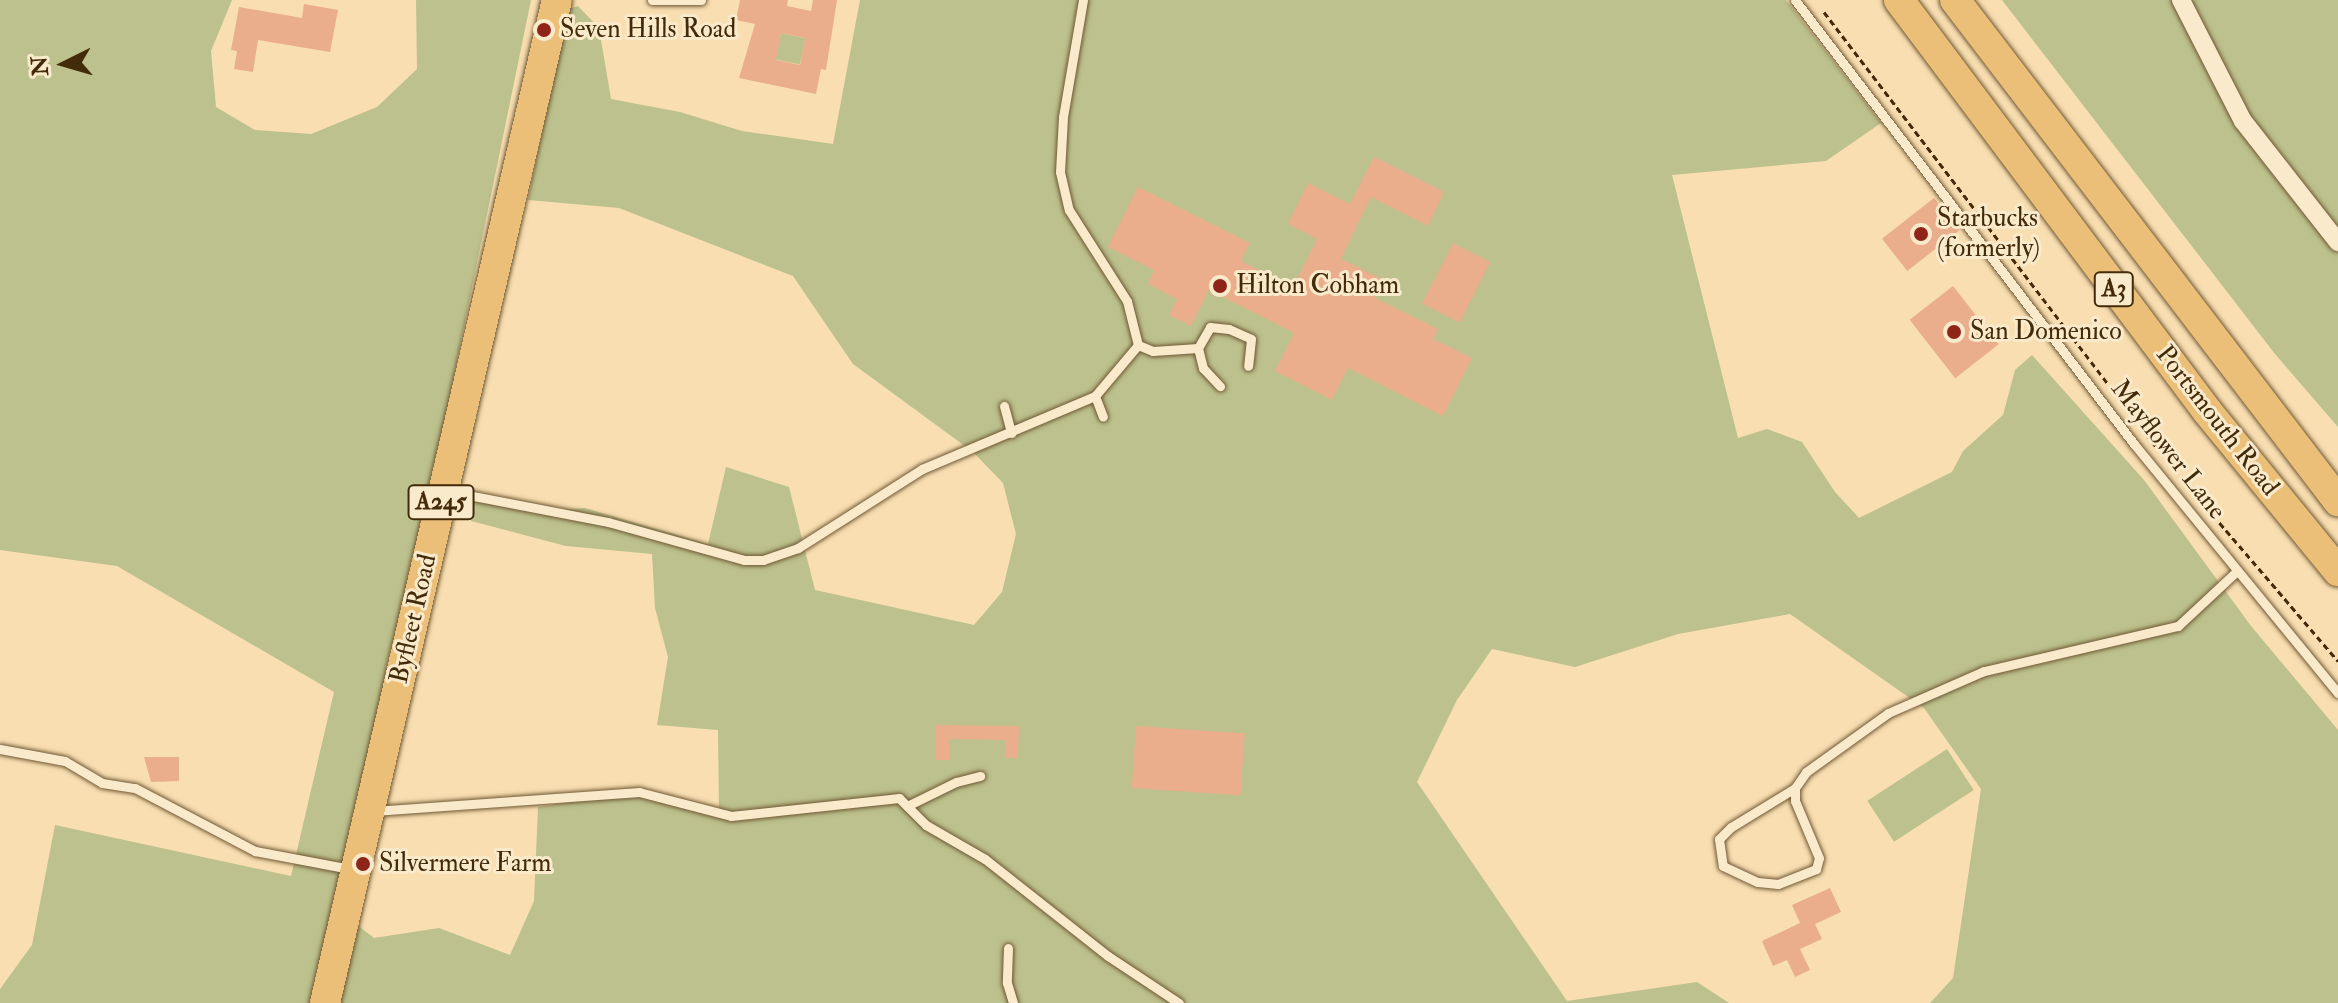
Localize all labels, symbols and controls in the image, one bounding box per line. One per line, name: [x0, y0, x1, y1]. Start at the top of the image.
place label: Seven Hills Road: [560, 14, 736, 46]
marker: Seven Hills Road: [535, 21, 553, 39]
north arrow: [24, 24, 104, 104]
text: N: [25, 55, 55, 77]
place label: Starbucks (formerly): [1937, 203, 2040, 264]
marker: Starbucks (formerly): [1912, 225, 1930, 243]
road number: A3: [2092, 269, 2136, 309]
place label: Hilton Cobham: [1236, 270, 1399, 302]
marker: Hilton Cobham: [1211, 277, 1229, 295]
place label: San Domenico: [1970, 316, 2122, 348]
marker: San Domenico: [1945, 323, 1963, 341]
street label: Portsmouth Road: [2149, 340, 2285, 502]
street label: Mayflower Lane: [2104, 374, 2232, 526]
road number: A245: [407, 482, 475, 522]
street label: Byfleet Road: [384, 551, 444, 687]
place label: Silvermere Farm: [379, 848, 551, 880]
marker: Silvermere Farm: [354, 855, 372, 873]

